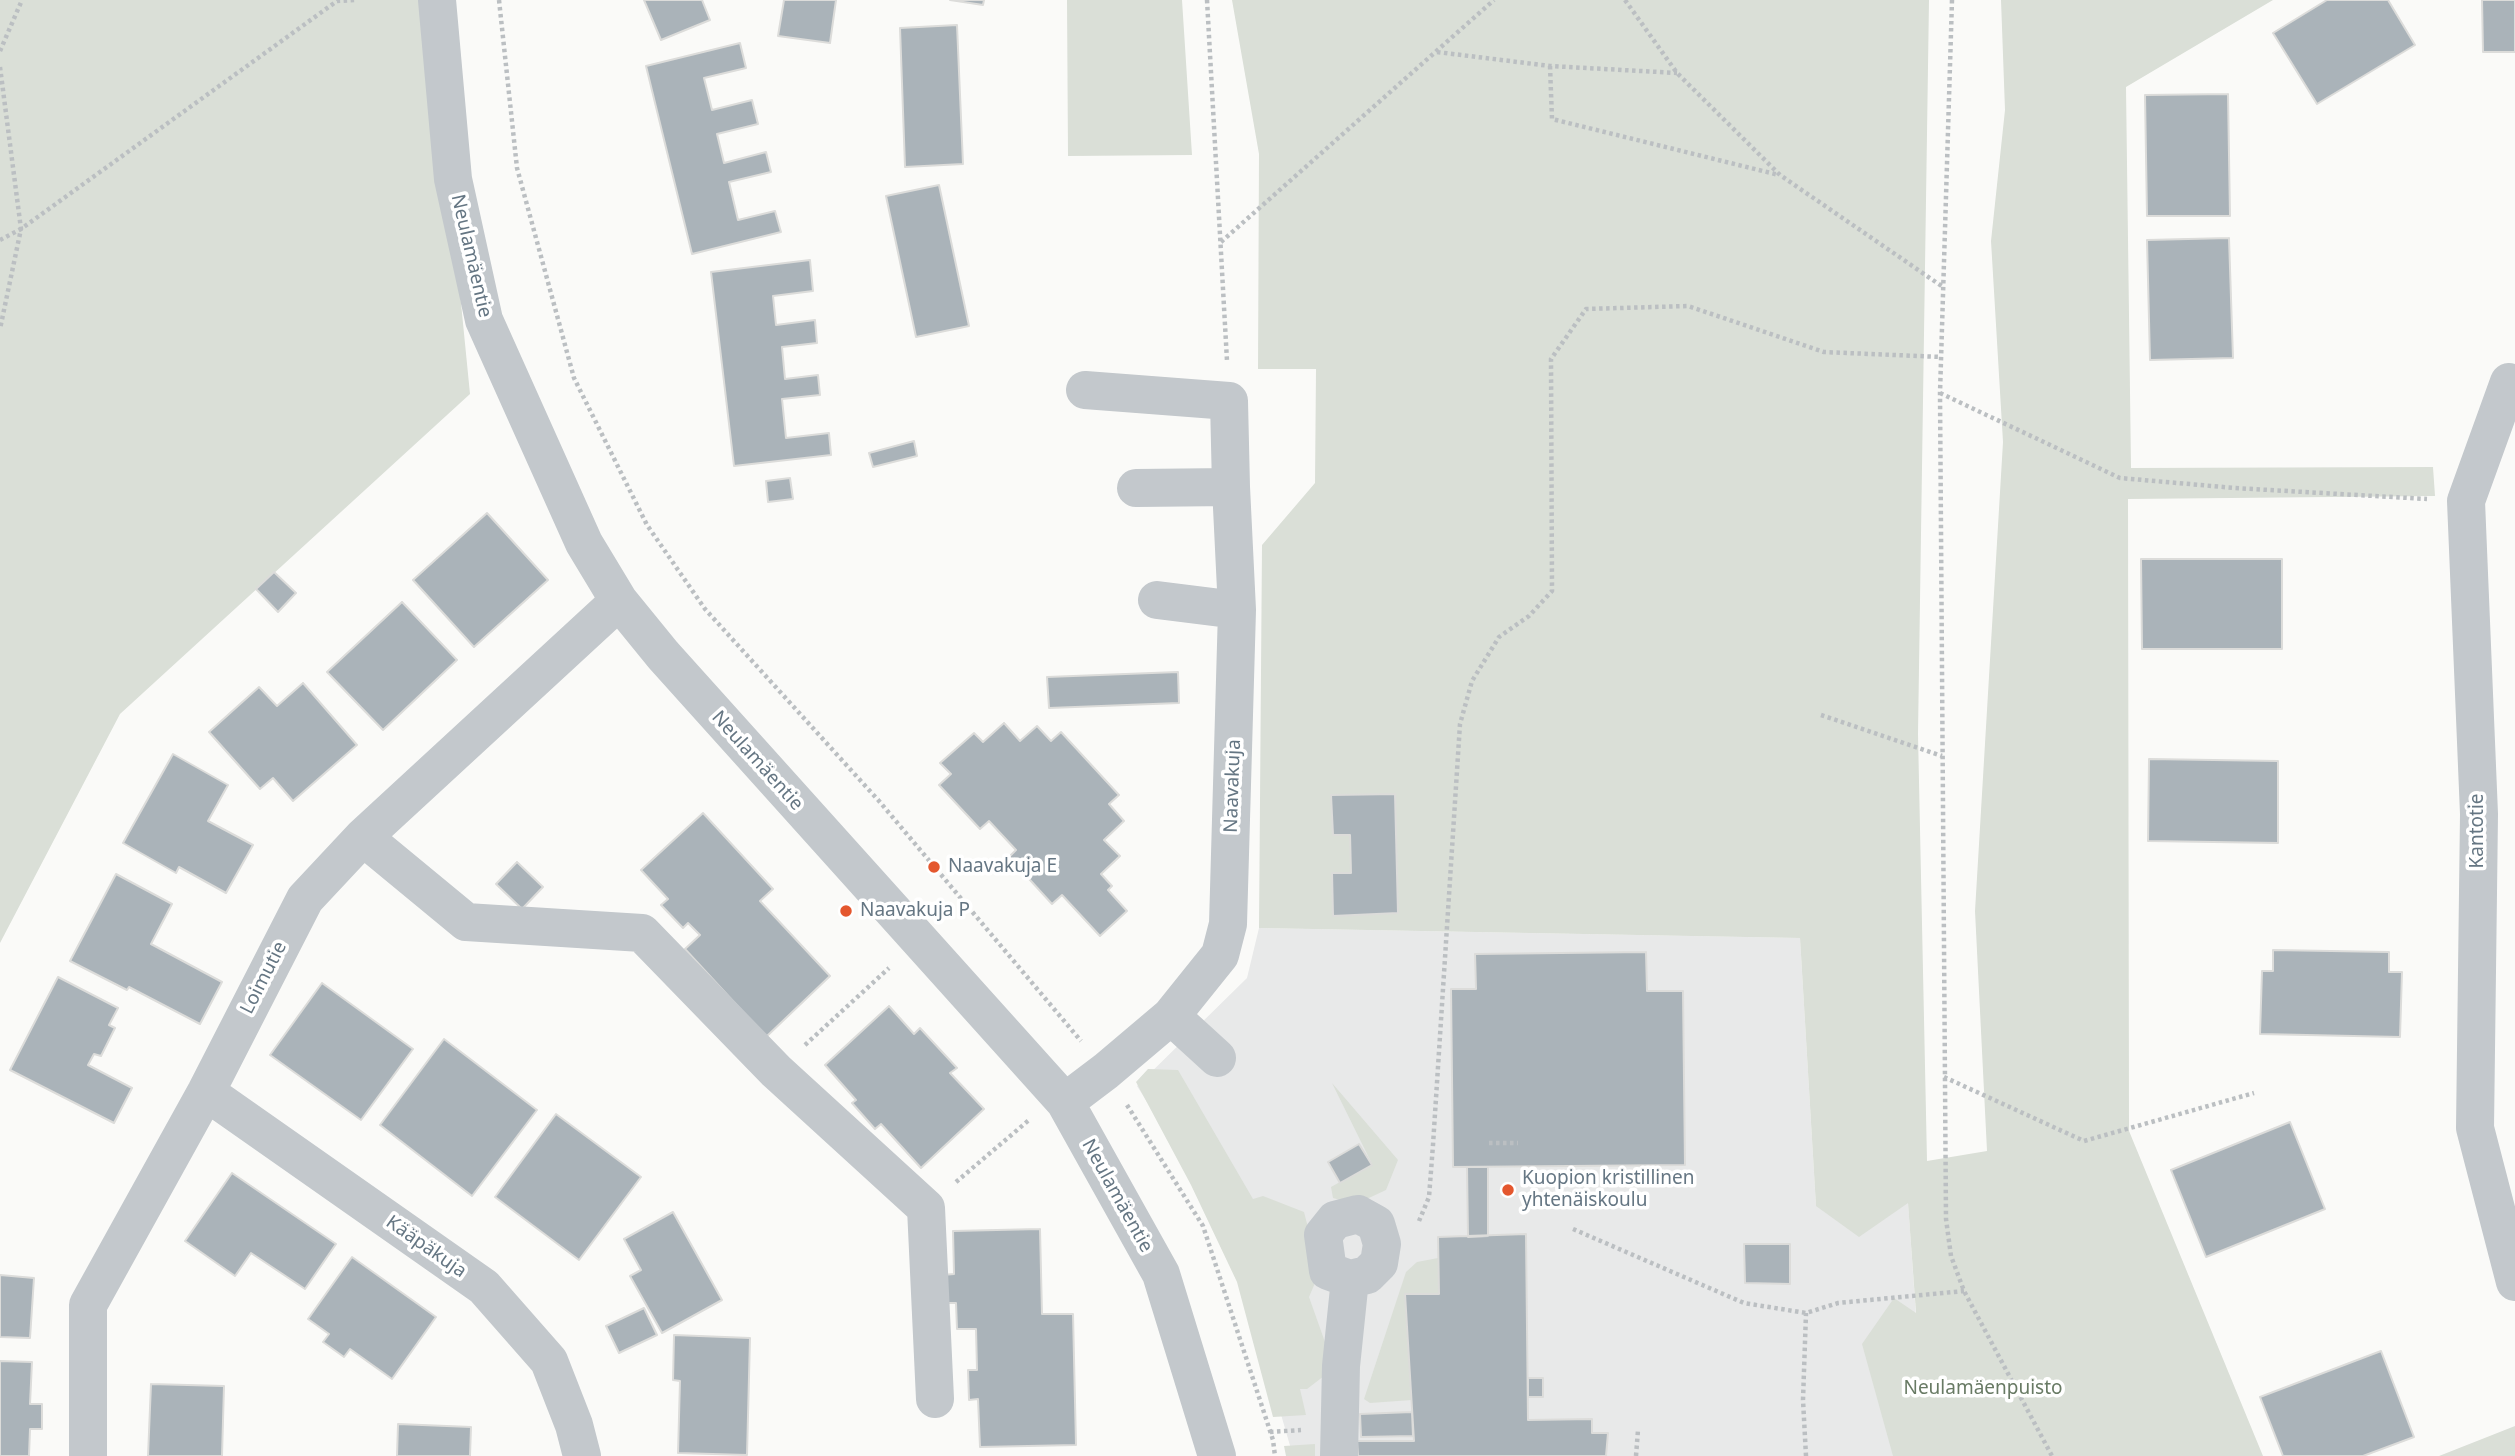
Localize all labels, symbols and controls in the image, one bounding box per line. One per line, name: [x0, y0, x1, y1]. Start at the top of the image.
street label: Neulamäentie: [446, 192, 496, 320]
street label: Neulamäentie: [706, 707, 808, 815]
street label: Naavakuja: [1220, 739, 1246, 833]
street label: Kantotie: [2467, 794, 2489, 868]
place label: Naavakuja E: [948, 856, 1057, 878]
marker: Naavakuja E: [926, 859, 942, 875]
place label: Naavakuja P: [860, 900, 970, 922]
marker: Naavakuja P: [838, 903, 854, 919]
street label: Loimutie: [236, 938, 292, 1018]
street label: Neulamäentie: [1077, 1135, 1157, 1257]
place label: Kuopion kristillinen yhtenäiskoulu: [1522, 1168, 1694, 1212]
marker: Kuopion kristillinen yhtenäiskoulu: [1500, 1182, 1516, 1198]
street label: Kääpäkuja: [381, 1211, 471, 1283]
park label: Neulamäenpuisto: [1903, 1378, 2063, 1400]

